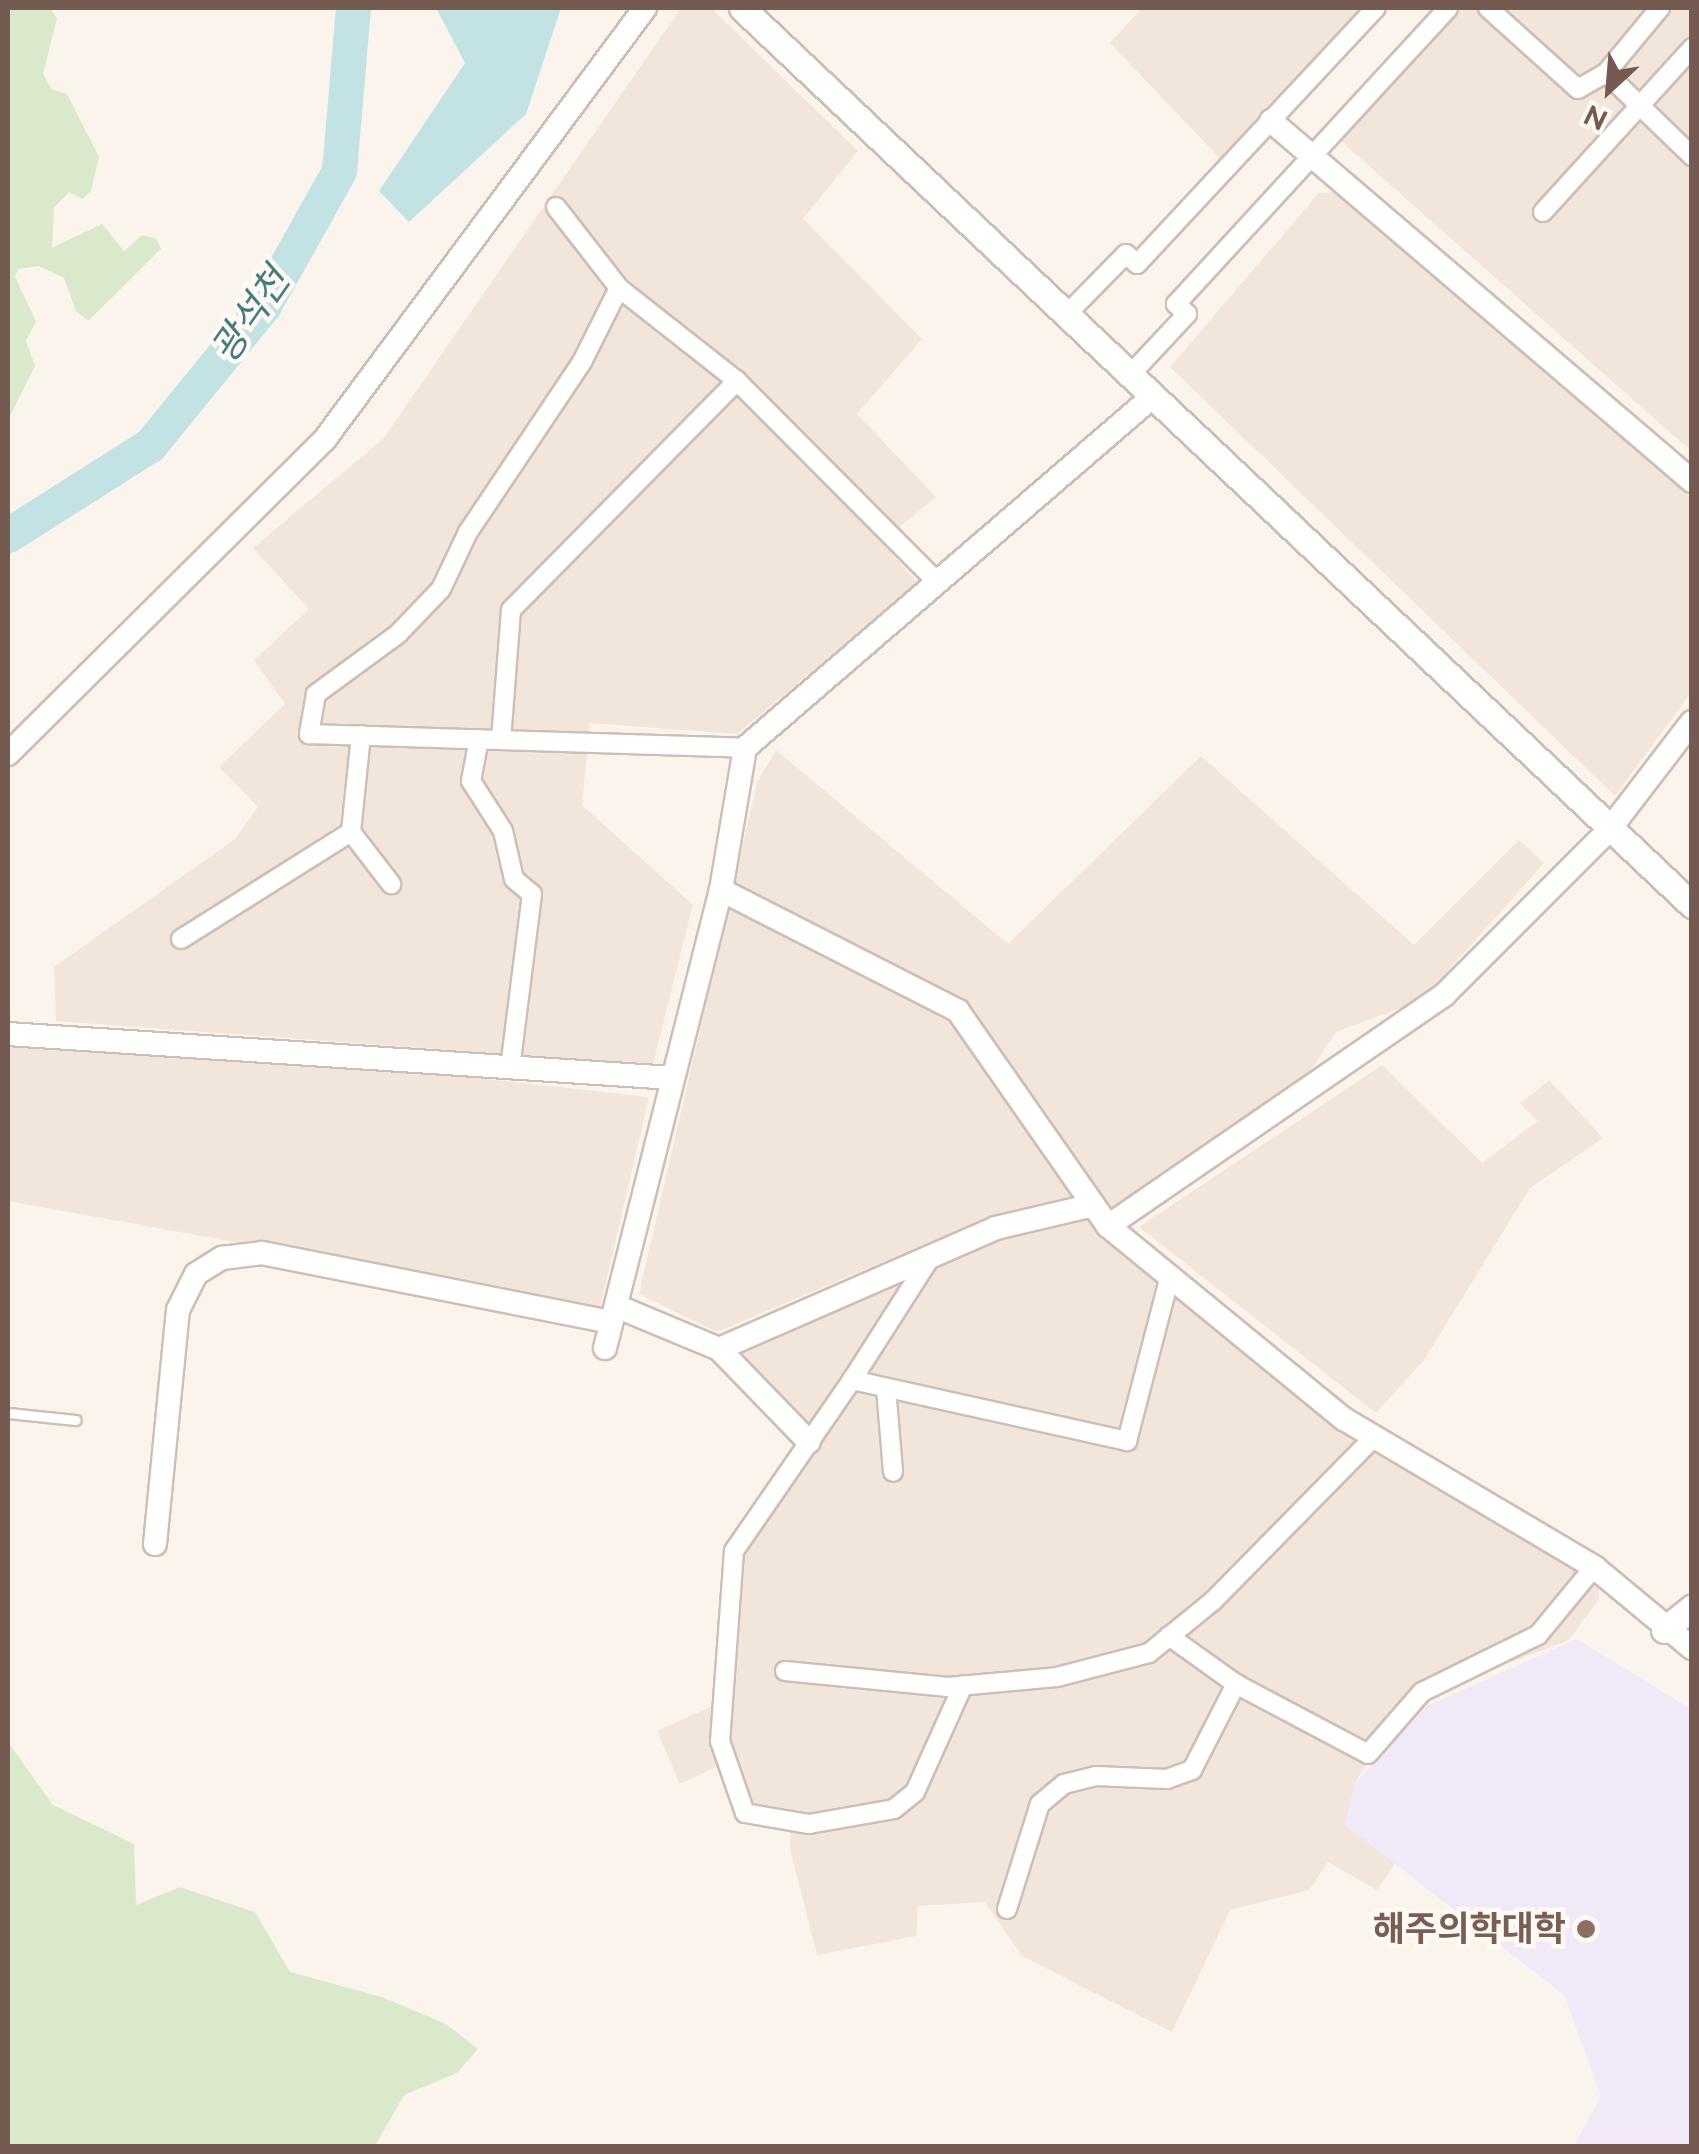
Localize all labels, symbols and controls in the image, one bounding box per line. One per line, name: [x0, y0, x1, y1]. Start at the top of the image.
north arrow: [1559, 40, 1659, 140]
text: N: [1579, 98, 1612, 137]
water label: 광석천: [201, 259, 299, 371]
place label: 해주의학대학: [1373, 1908, 1566, 1950]
marker: 해주의학대학: [1575, 1918, 1597, 1940]

